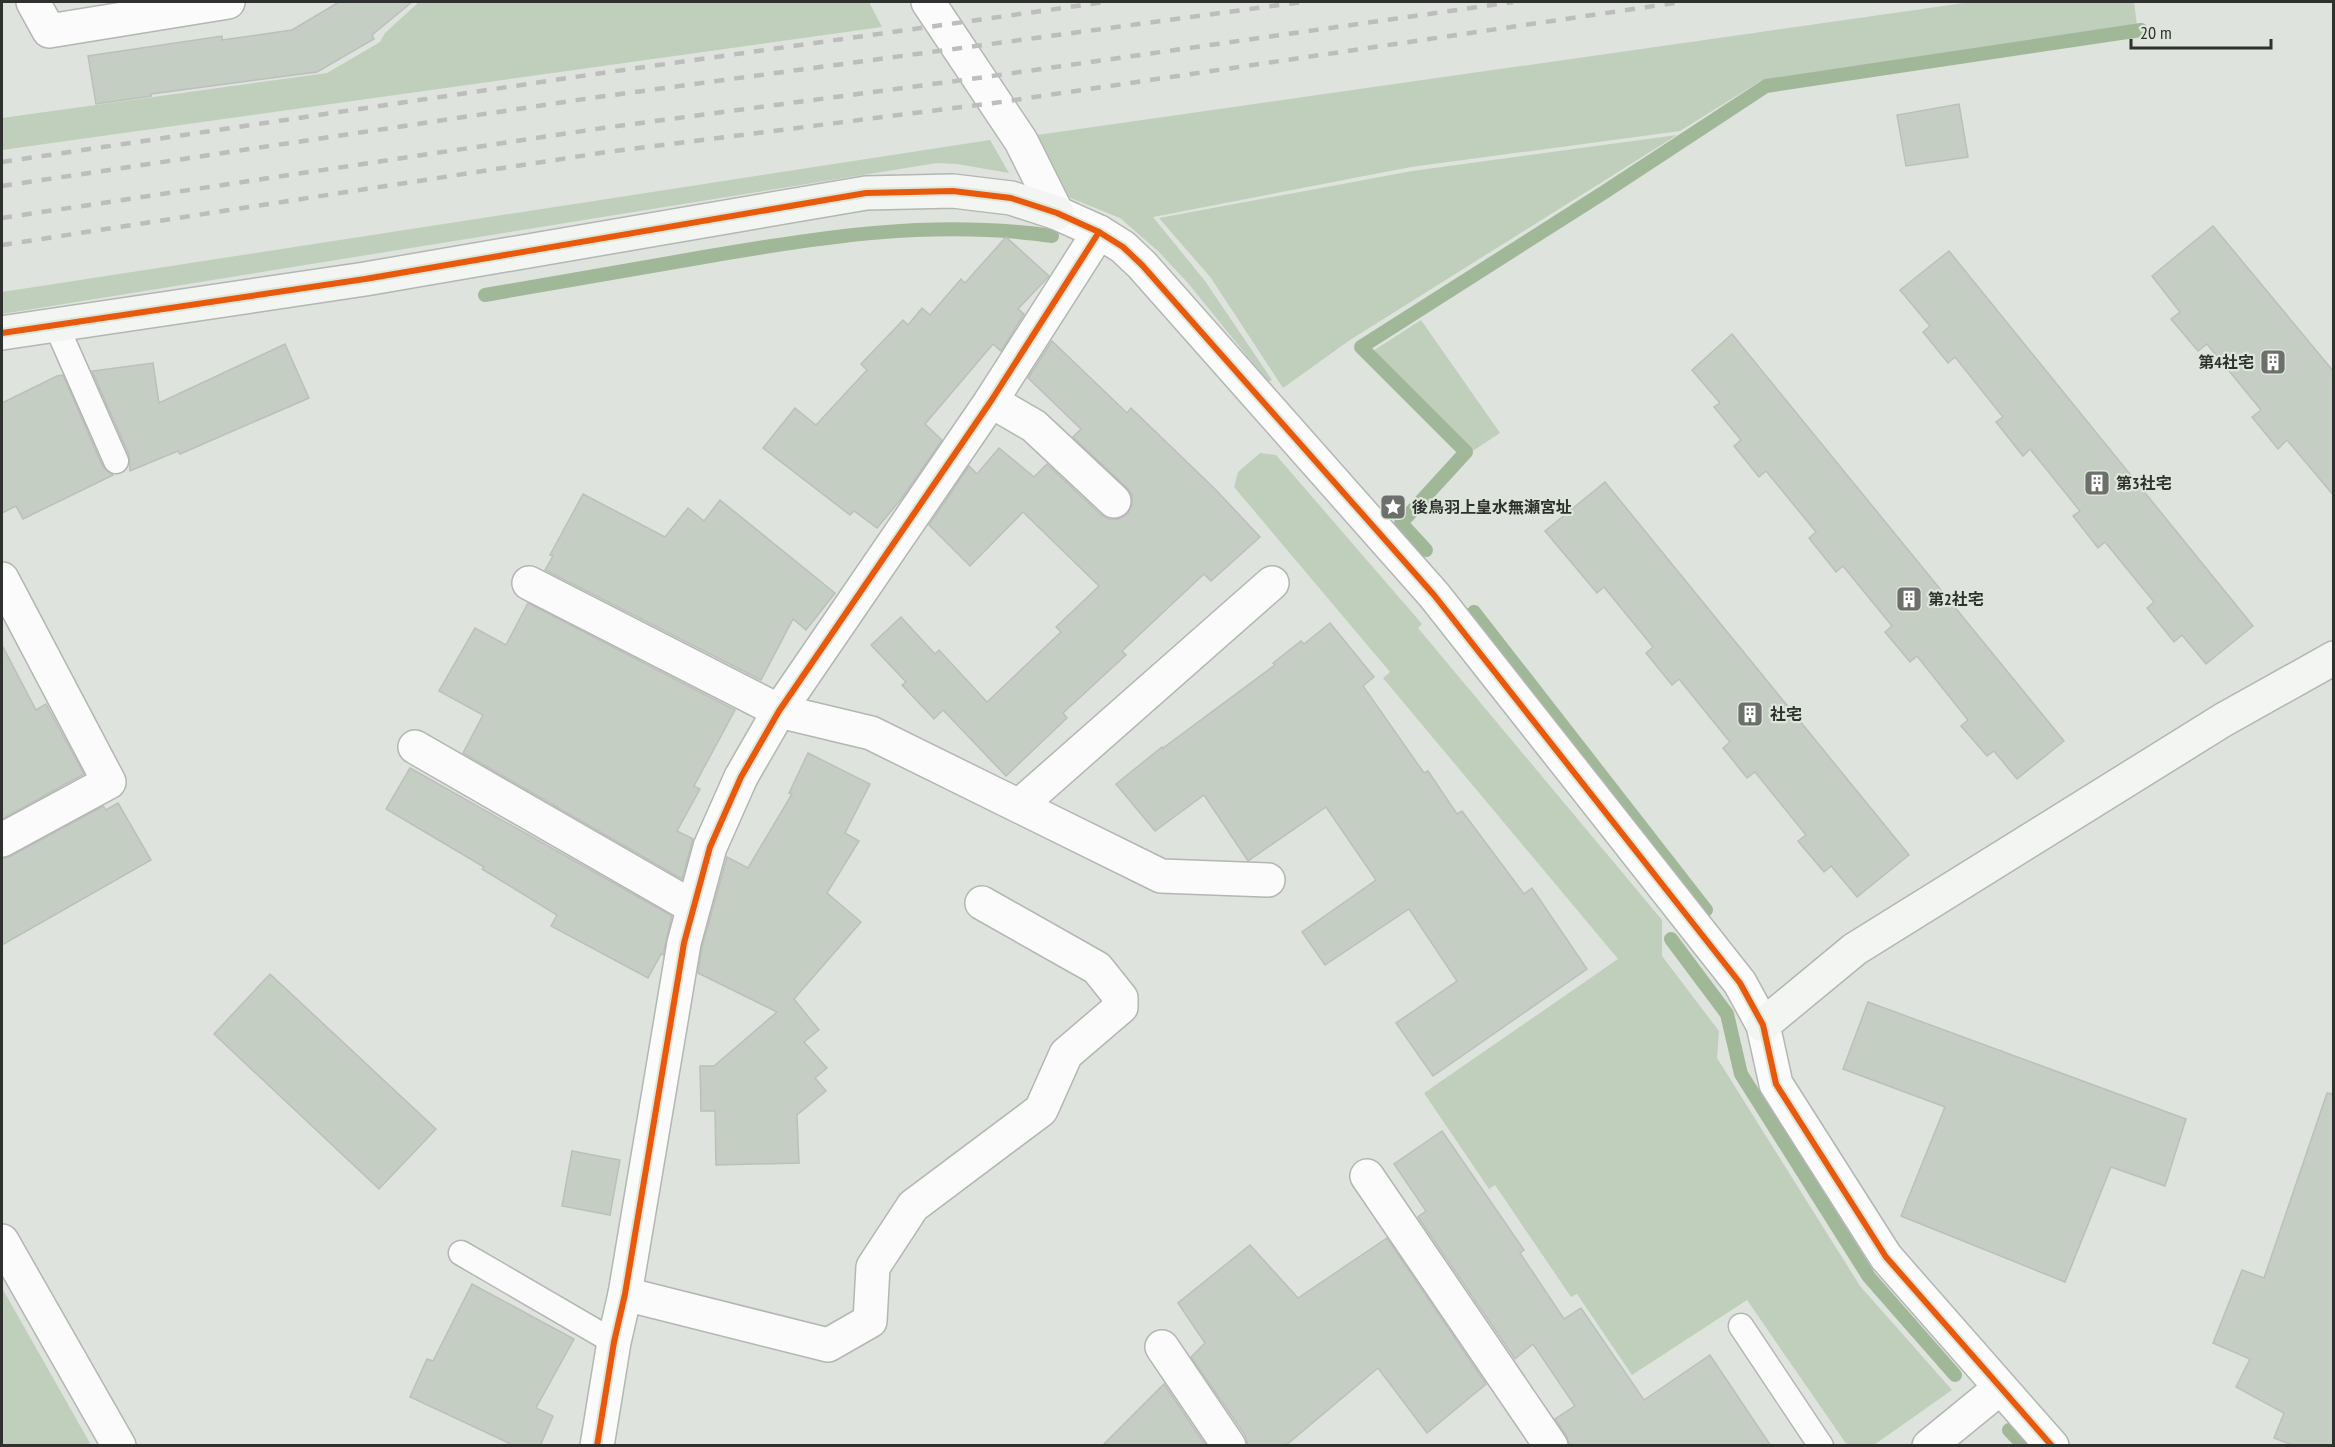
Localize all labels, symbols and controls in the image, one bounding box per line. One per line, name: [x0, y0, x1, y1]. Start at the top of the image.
scale bar: [2131, 12, 2270, 50]
text: 20 m: [2140, 21, 2172, 44]
building icon: 第4社宅: [2258, 347, 2288, 377]
place label: 第4社宅: [2198, 352, 2254, 372]
building icon: 第3社宅: [2082, 468, 2112, 498]
place label: 第3社宅: [2116, 473, 2172, 493]
place icon: 後鳥羽上皇水無瀬宮址: [1378, 492, 1408, 522]
place label: 後鳥羽上皇水無瀬宮址: [1412, 497, 1572, 517]
building icon: 第2社宅: [1894, 584, 1924, 614]
place label: 第2社宅: [1928, 589, 1984, 609]
building icon: 社宅: [1735, 699, 1765, 729]
place label: 社宅: [1770, 704, 1802, 724]

